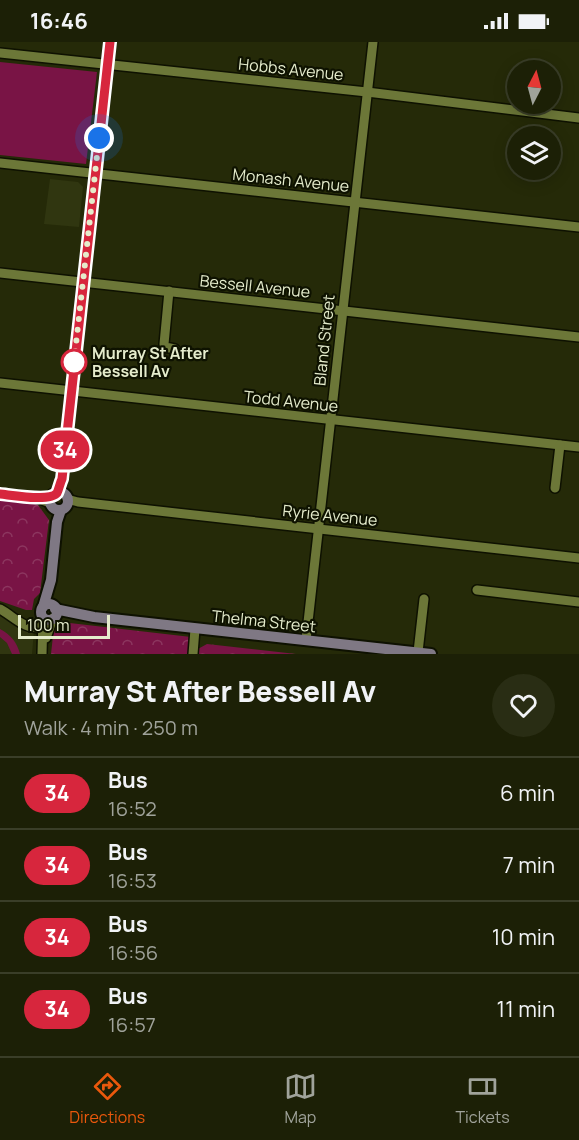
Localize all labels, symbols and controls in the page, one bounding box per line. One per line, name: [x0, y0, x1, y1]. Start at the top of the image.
text: 16:46: [30, 6, 88, 36]
street label: Hobbs Avenue: [237, 53, 345, 85]
north arrow: [507, 60, 561, 114]
map controls: [507, 60, 561, 180]
your location: [84, 123, 114, 153]
button: layers: [507, 126, 561, 180]
street label: Monash Avenue: [232, 163, 350, 197]
street label: Bessell Avenue: [199, 269, 311, 303]
street label: Bland Street: [308, 293, 340, 387]
place label: Murray St After Bessell Av: [92, 342, 209, 382]
marker: Murray St After Bessell Av: [61, 349, 87, 375]
street label: Todd Avenue: [243, 385, 339, 417]
line badge: 34: [38, 430, 92, 470]
text: 34: [53, 436, 78, 464]
street label: Ryrie Avenue: [281, 499, 379, 531]
street label: Thelma Street: [211, 605, 317, 637]
scale bar: [18, 612, 110, 640]
text: 100 m: [27, 614, 70, 636]
text: Murray St After Bessell Av: [24, 672, 376, 710]
button: heart: [492, 674, 555, 737]
text: Walk · 4 min · 250 m: [24, 714, 198, 741]
text: Bus: [108, 765, 148, 795]
text: 6 min: [500, 778, 555, 808]
text: 34: [45, 779, 70, 807]
text: 16:52: [108, 795, 157, 822]
text: Bus: [108, 837, 148, 867]
text: 7 min: [503, 850, 555, 880]
text: 34: [45, 851, 70, 879]
text: 16:53: [108, 867, 157, 894]
text: Bus: [108, 909, 148, 939]
text: 10 min: [492, 922, 555, 952]
text: 34: [45, 923, 70, 951]
text: 16:56: [108, 939, 158, 966]
text: Bus: [108, 981, 148, 1011]
text: 11 min: [497, 994, 555, 1024]
text: 34: [45, 995, 70, 1023]
text: 16:57: [108, 1011, 156, 1038]
tab: Directions: [69, 1070, 145, 1128]
tab: Map: [284, 1070, 317, 1128]
tab: Tickets: [456, 1070, 510, 1128]

